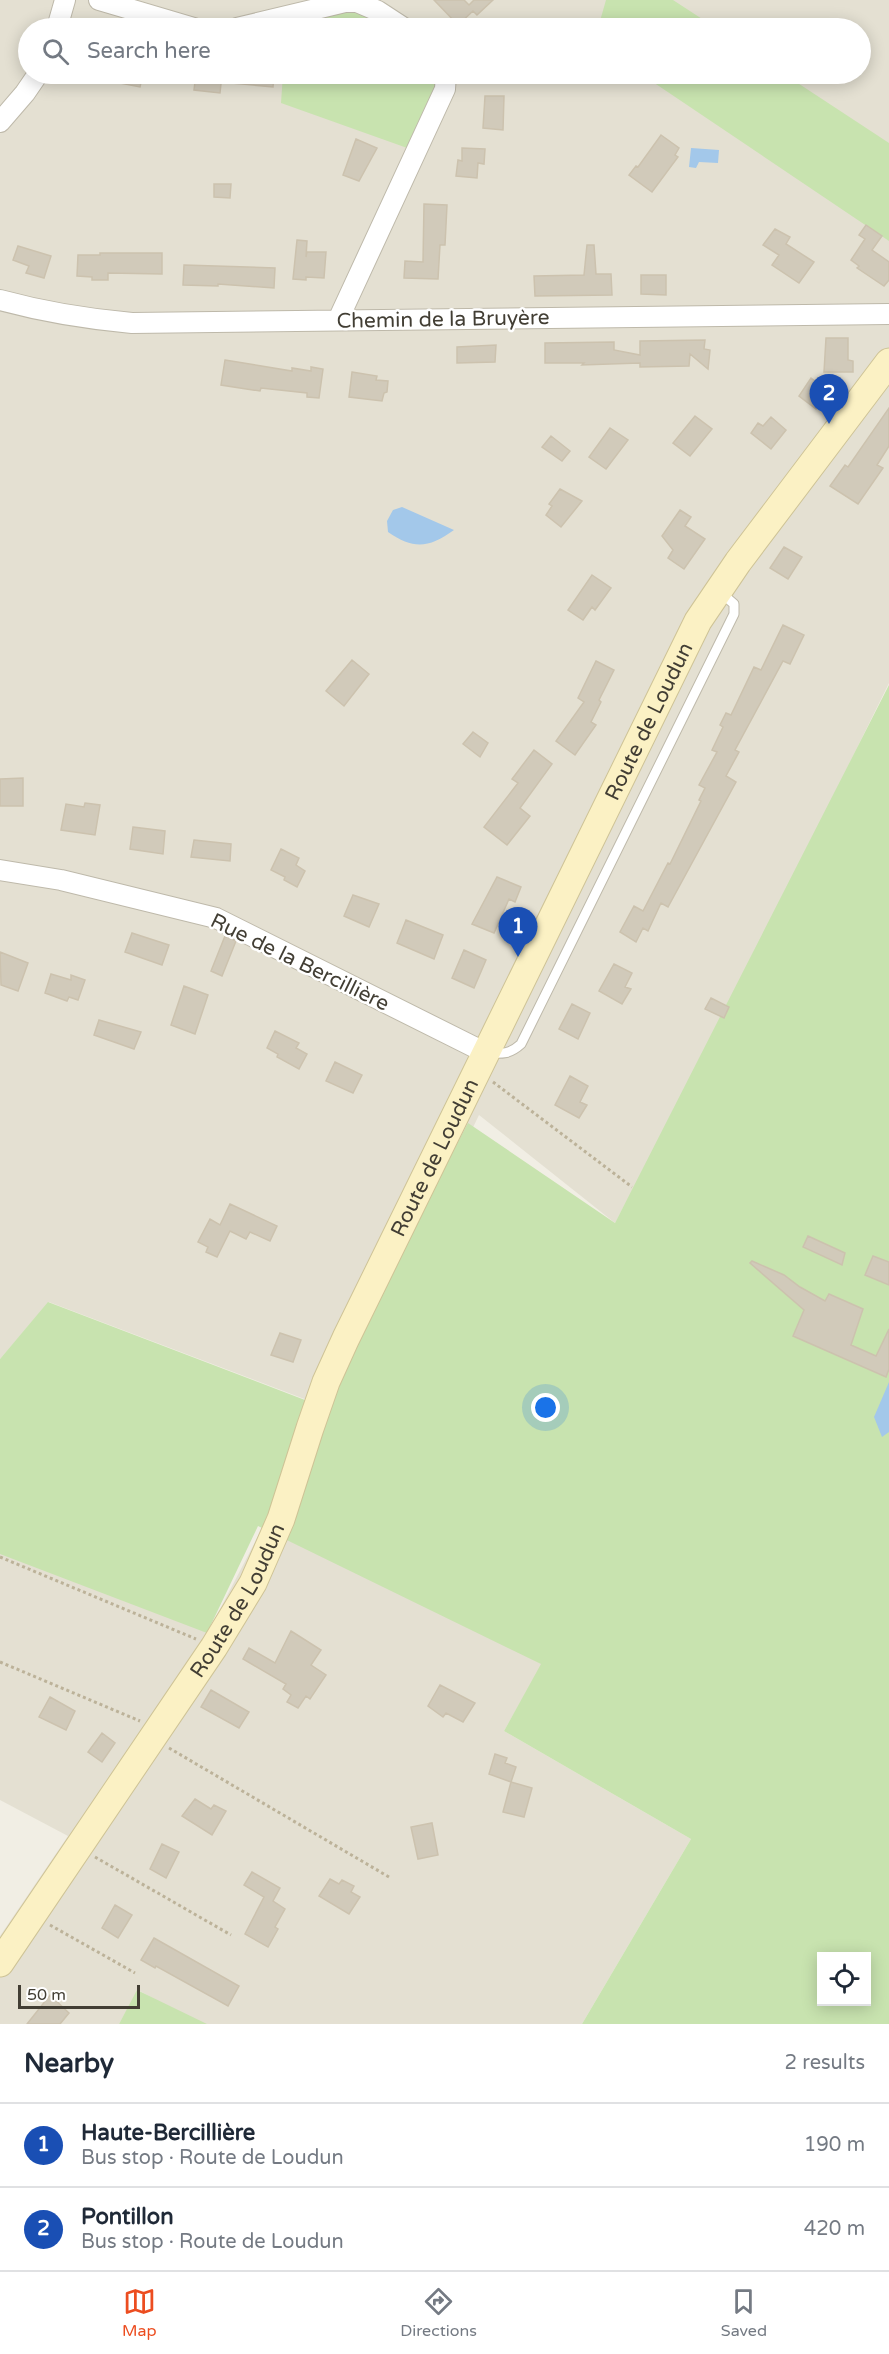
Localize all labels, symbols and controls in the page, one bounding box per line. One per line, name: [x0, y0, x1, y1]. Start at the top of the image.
search box: [18, 18, 871, 84]
icon: search: [39, 35, 72, 68]
text: Search here: [87, 38, 211, 64]
street label: Chemin de la Bruyère: [336, 305, 550, 334]
pin: 2: [810, 374, 848, 424]
street label: Route de Loudun: [600, 638, 699, 805]
street label: Rue de la Bercillière: [206, 908, 393, 1017]
pin: 1: [498, 908, 538, 957]
street label: Route de Loudun: [386, 1075, 484, 1241]
your location: [531, 1393, 560, 1422]
street label: Route de Loudun: [185, 1520, 291, 1683]
map controls: [817, 1952, 871, 2006]
button: locate: [817, 1952, 871, 2006]
scale bar: [18, 1982, 140, 2010]
text: 50 m: [27, 1985, 66, 2005]
text: Nearby: [24, 2048, 114, 2079]
text: 2 results: [785, 2051, 865, 2075]
text: Haute-Bercillière: [81, 2120, 255, 2146]
text: 1: [37, 2133, 50, 2157]
text: 190 m: [804, 2133, 865, 2157]
text: Bus stop · Route de Loudun: [81, 2146, 344, 2170]
text: Pontillon: [81, 2204, 174, 2230]
text: 2: [37, 2217, 50, 2241]
text: 420 m: [804, 2217, 865, 2241]
text: Bus stop · Route de Loudun: [81, 2230, 344, 2254]
tab: Map: [122, 2285, 156, 2341]
tab: Directions: [400, 2285, 477, 2341]
tab: Saved: [721, 2285, 767, 2341]

